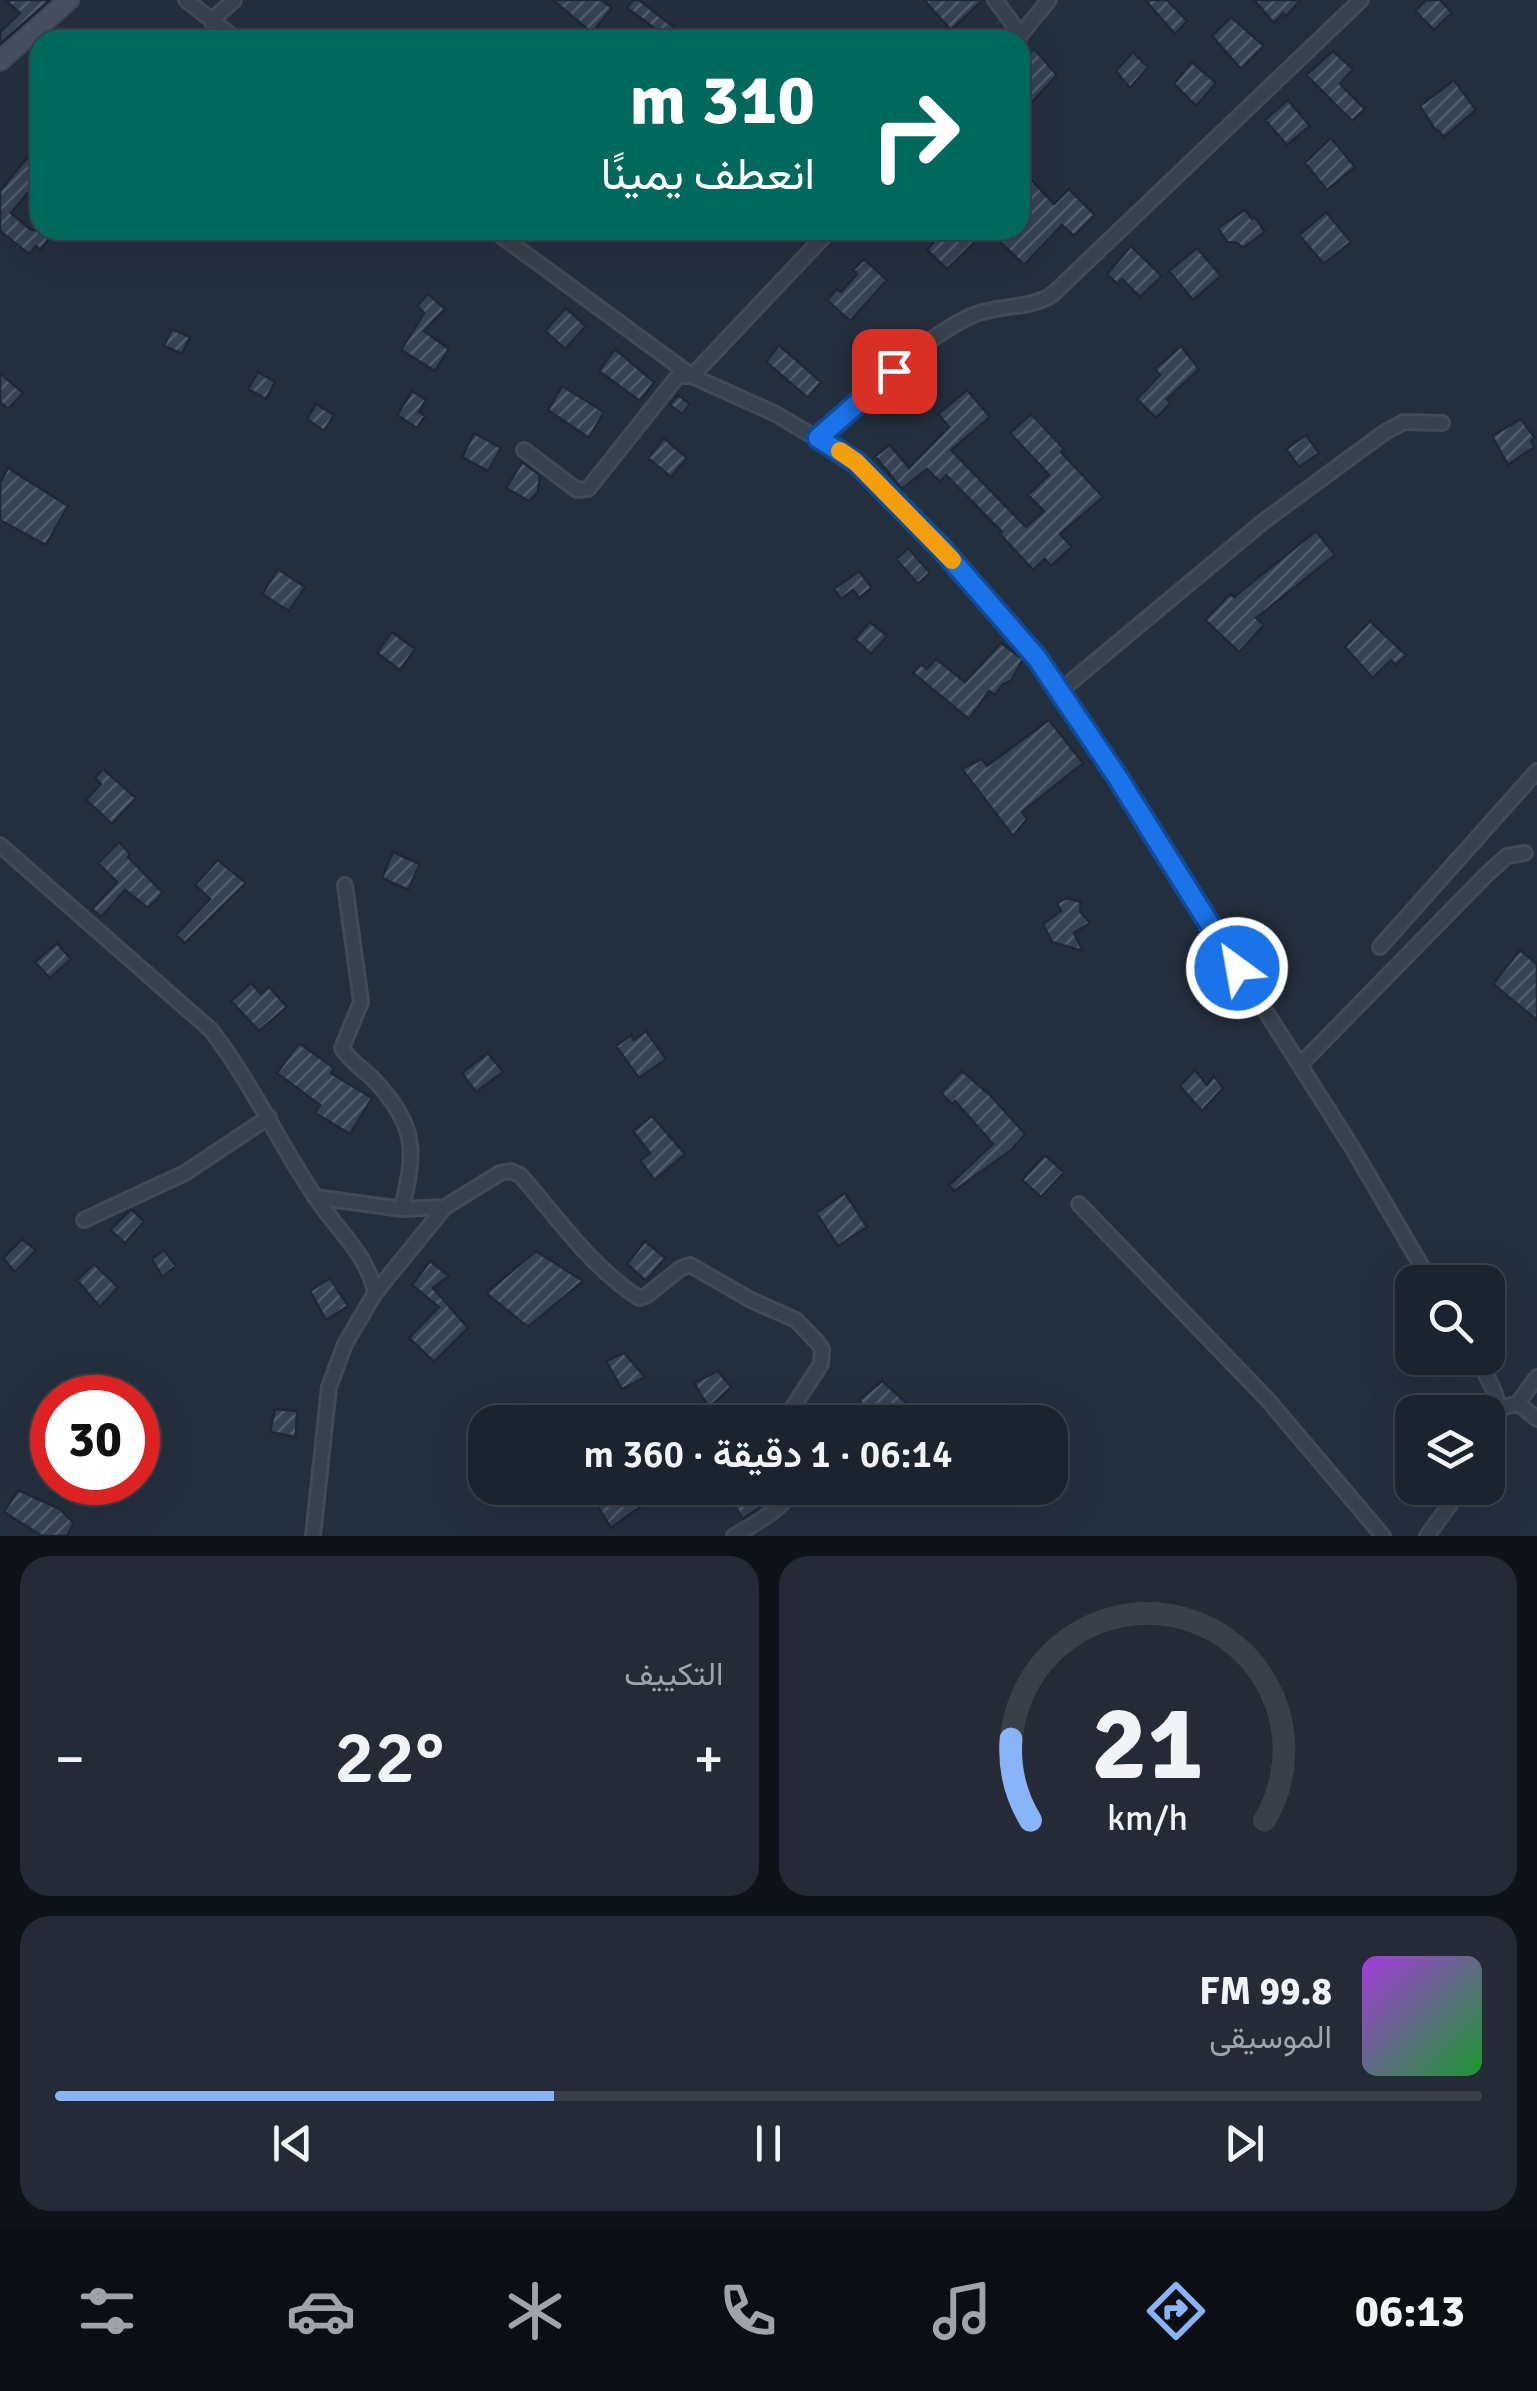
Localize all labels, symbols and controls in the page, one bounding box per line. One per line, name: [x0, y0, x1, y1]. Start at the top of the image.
text: 310 m: [630, 57, 815, 143]
icon: right: [850, 70, 980, 200]
text: انعطف يمينًا: [601, 147, 815, 202]
pin: [852, 329, 937, 414]
icon: arrive: [867, 344, 922, 399]
position arrow: [1185, 916, 1289, 1020]
map controls: [1395, 1265, 1505, 1505]
button: search: [1395, 1265, 1505, 1375]
speed limit sign: 30: [30, 1375, 160, 1505]
button: layers: [1395, 1395, 1505, 1505]
text: 06:14 · 1 دقيقة · 360 m: [584, 1431, 952, 1478]
text: التكييف: [624, 1655, 724, 1694]
text: 21: [1092, 1680, 1204, 1808]
text: 22°: [334, 1711, 444, 1804]
text: −: [55, 1725, 85, 1793]
text: +: [694, 1725, 723, 1793]
text: km/h: [1107, 1796, 1188, 1840]
text: 99.8 FM: [1199, 1968, 1332, 2015]
text: الموسيقى: [1209, 2018, 1332, 2057]
icon: previous: [265, 2116, 320, 2171]
icon: pause: [741, 2116, 796, 2171]
icon: next: [1217, 2116, 1272, 2171]
icon: filters: [72, 2276, 142, 2346]
icon: car: [286, 2276, 356, 2346]
icon: climate: [500, 2276, 570, 2346]
icon: phone: [713, 2276, 783, 2346]
icon: music: [927, 2276, 997, 2346]
icon: directions: [1141, 2276, 1211, 2346]
text: 06:13: [1355, 2284, 1465, 2339]

